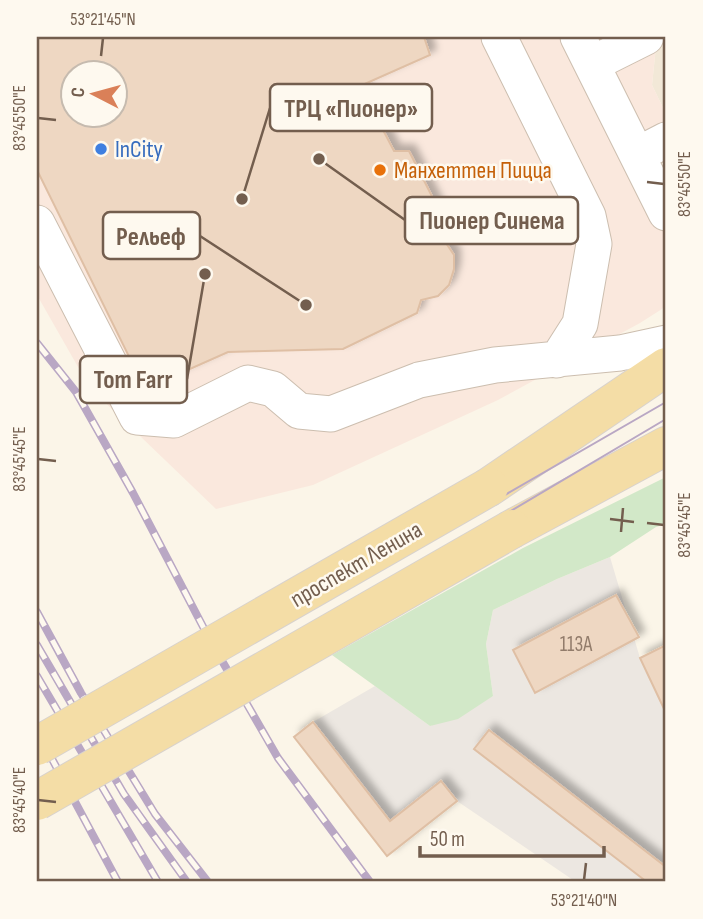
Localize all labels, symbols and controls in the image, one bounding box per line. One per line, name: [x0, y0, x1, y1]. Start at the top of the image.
text: 53°21'45"N: [70, 9, 136, 30]
north arrow: [60, 60, 130, 130]
callout: ТРЦ «Пионер»: [270, 84, 432, 131]
text: 83°45'50"E: [9, 85, 30, 151]
text: С: [67, 86, 91, 98]
text: ТРЦ «Пионер»: [284, 94, 418, 125]
place label: InCity: [115, 135, 163, 164]
marker: InCity: [93, 141, 109, 157]
text: 83°45'50"E: [674, 151, 695, 217]
place label: Манхеттен Пицца: [394, 156, 552, 185]
marker: Манхеттен Пицца: [372, 162, 388, 178]
callout: Пионер Синема: [405, 197, 578, 244]
text: Пионер Синема: [419, 206, 565, 237]
callout: Рельеф: [103, 212, 200, 259]
text: Рельеф: [116, 222, 186, 253]
callout: Tom Farr: [80, 356, 187, 403]
text: Tom Farr: [93, 365, 173, 396]
text: 83°45'45"E: [9, 426, 30, 492]
text: 83°45'45"E: [674, 492, 695, 558]
street label: проспект Ленина: [285, 515, 427, 614]
house number: 113A: [560, 632, 593, 657]
text: 83°45'40"E: [9, 767, 30, 833]
scale bar: [420, 814, 603, 858]
text: 50 m: [430, 827, 465, 852]
text: 53°21'40"N: [551, 890, 617, 911]

